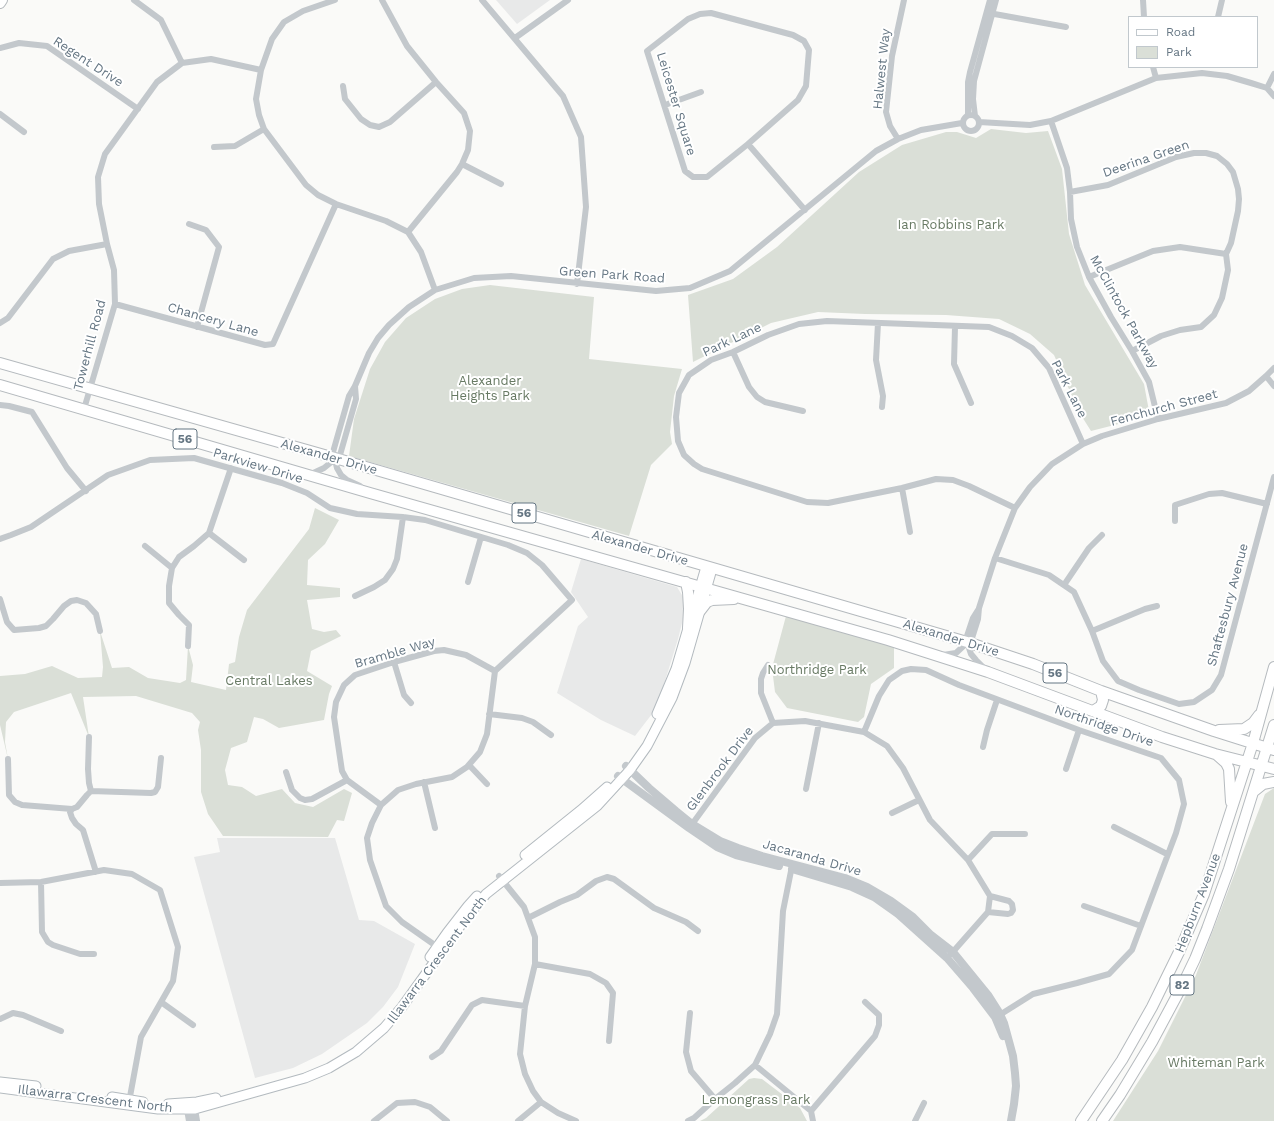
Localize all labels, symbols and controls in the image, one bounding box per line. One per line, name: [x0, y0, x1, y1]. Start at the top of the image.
legend: [1128, 16, 1258, 68]
text: Road: [1166, 25, 1195, 39]
street label: Halwest Way: [870, 28, 894, 110]
street label: Regent Drive: [50, 34, 126, 90]
text: Park: [1166, 45, 1192, 59]
street label: Leicester Square: [653, 50, 699, 158]
street label: Deerina Green: [1101, 137, 1191, 181]
park label: Ian Robbins Park: [898, 217, 1004, 233]
street label: McClintock Parkway: [1086, 253, 1162, 371]
street label: Green Park Road: [559, 264, 665, 286]
street label: Towerhill Road: [70, 298, 110, 392]
street label: Chancery Lane: [166, 300, 260, 340]
street label: Park Lane: [700, 320, 764, 360]
street label: Park Lane: [1048, 357, 1090, 421]
park label: Alexander Heights Park: [450, 373, 530, 404]
street label: Fenchurch Street: [1109, 386, 1219, 430]
road number: 56: [173, 429, 197, 449]
street label: Alexander Drive: [279, 436, 379, 478]
street label: Parkview Drive: [211, 445, 305, 487]
road number: 56: [512, 503, 536, 523]
street label: Alexander Drive: [590, 527, 690, 569]
street label: Shaftesbury Avenue: [1204, 542, 1252, 668]
street label: Alexander Drive: [901, 616, 1001, 660]
street label: Bramble Way: [353, 634, 437, 672]
park label: Northridge Park: [767, 662, 867, 678]
road number: 56: [1043, 663, 1067, 683]
park label: Central Lakes: [225, 673, 313, 689]
street label: Northridge Drive: [1052, 702, 1156, 750]
street label: Glenbrook Drive: [683, 724, 757, 814]
street label: Jacaranda Drive: [761, 836, 863, 880]
street label: Hepburn Avenue: [1172, 851, 1224, 955]
street label: Illawarra Crescent North: [384, 893, 490, 1027]
road number: 82: [1170, 975, 1194, 995]
park label: Whiteman Park: [1167, 1055, 1265, 1071]
street label: Illawarra Crescent North: [17, 1082, 173, 1116]
park label: Lemongrass Park: [702, 1092, 810, 1108]

